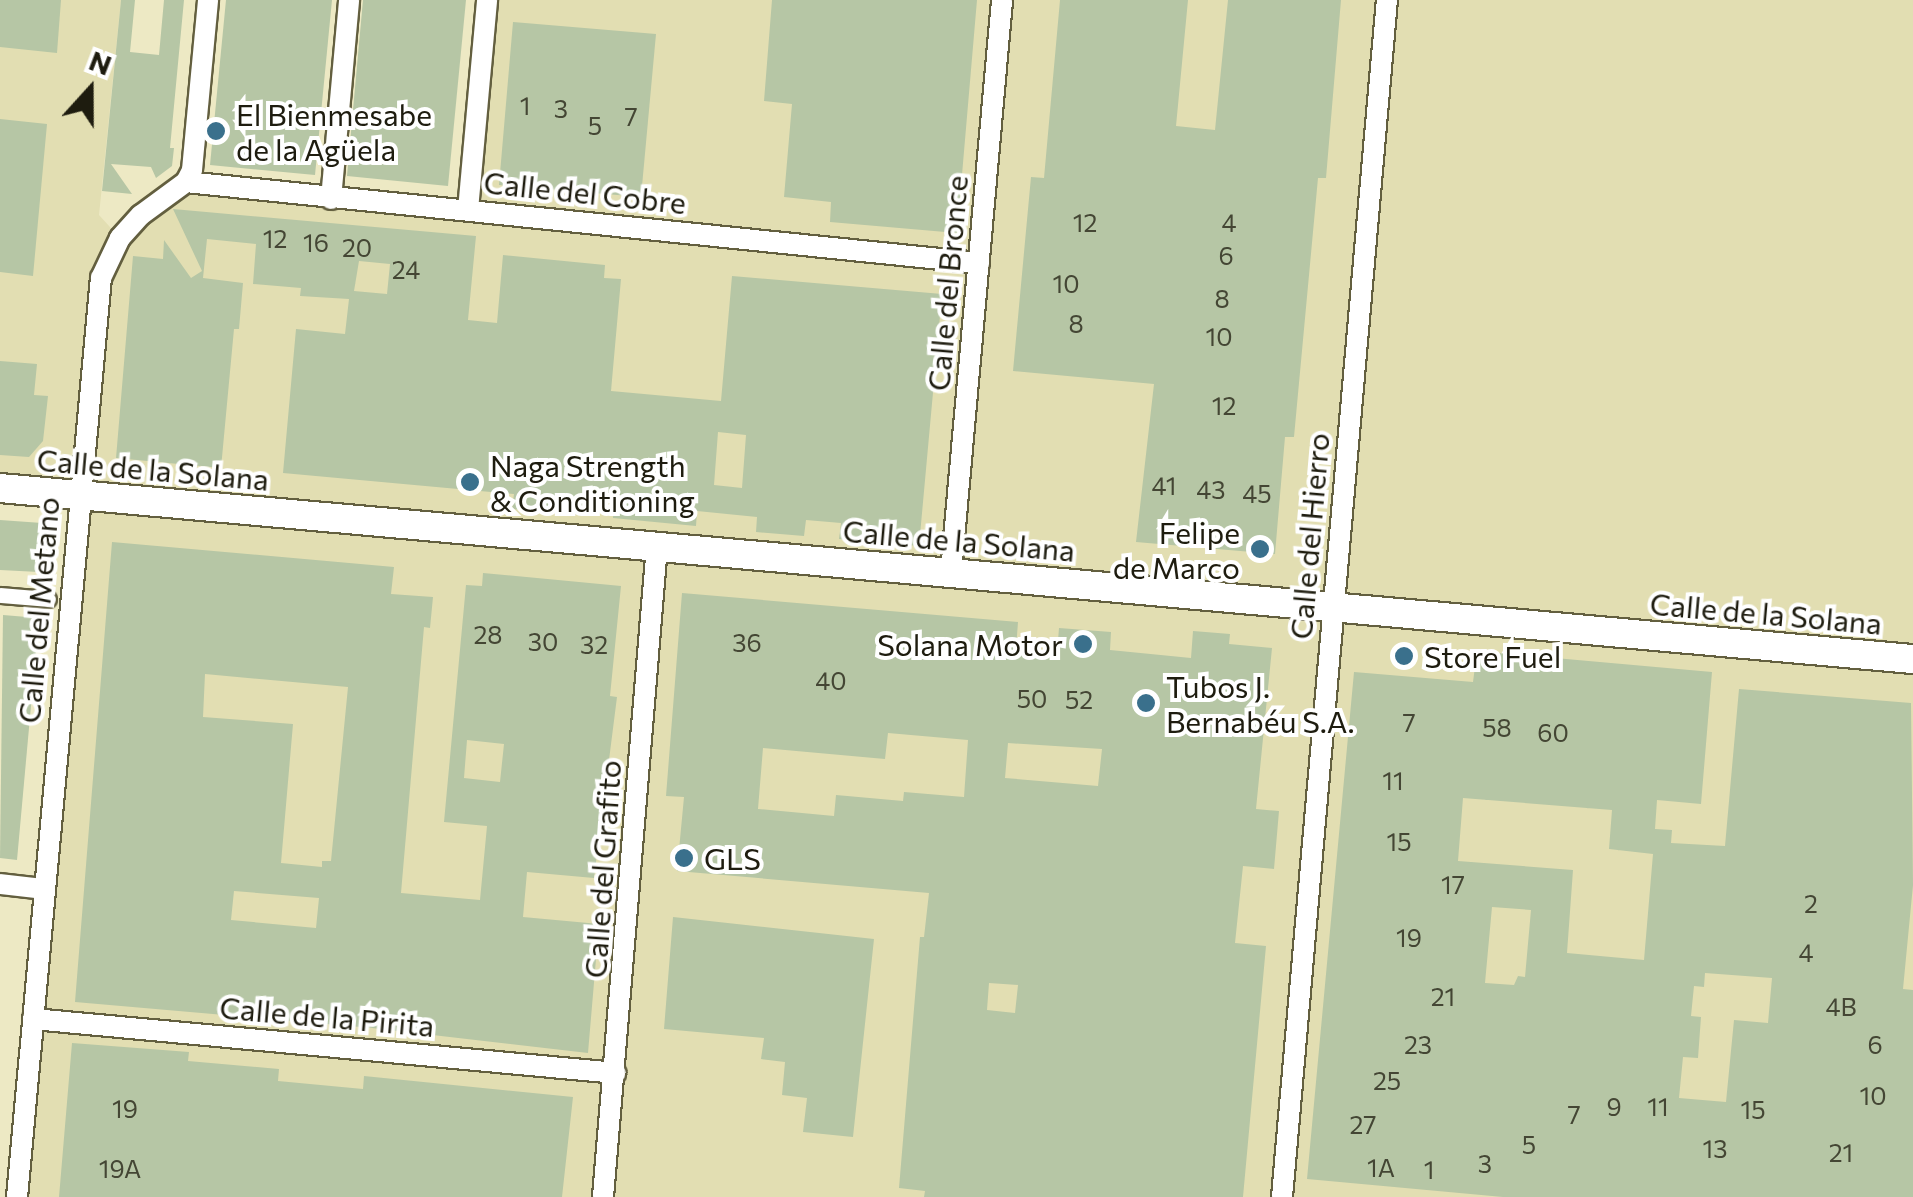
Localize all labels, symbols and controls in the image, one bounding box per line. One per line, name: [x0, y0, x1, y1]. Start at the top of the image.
north arrow: [40, 40, 140, 140]
text: N: [85, 42, 117, 82]
house number: 1: [520, 90, 530, 120]
house number: 3: [554, 93, 568, 123]
place label: El Bienmesabe de la Agüela: [236, 96, 432, 166]
house number: 7: [624, 101, 638, 131]
house number: 5: [588, 110, 602, 140]
marker: El Bienmesabe de la Agüela: [205, 120, 227, 142]
street label: Calle del Cobre: [482, 163, 688, 221]
street label: Calle del Bronce: [920, 174, 974, 392]
house number: 12: [1073, 207, 1097, 237]
house number: 4: [1222, 207, 1236, 237]
house number: 12: [263, 223, 287, 253]
house number: 16: [303, 227, 329, 257]
house number: 20: [342, 232, 372, 262]
house number: 6: [1218, 240, 1234, 270]
house number: 24: [392, 254, 420, 284]
house number: 10: [1053, 268, 1079, 298]
house number: 8: [1214, 283, 1230, 313]
house number: 8: [1068, 308, 1084, 338]
house number: 10: [1206, 321, 1232, 351]
house number: 12: [1212, 390, 1236, 420]
street label: Calle del Hierro: [1282, 431, 1336, 641]
street label: Calle de la Solana: [36, 441, 270, 497]
place label: Naga Strength & Conditioning: [490, 447, 695, 518]
house number: 41: [1152, 470, 1176, 500]
marker: Naga Strength & Conditioning: [459, 471, 481, 493]
house number: 43: [1196, 474, 1226, 504]
house number: 45: [1242, 478, 1272, 508]
street label: Calle del Metano: [10, 495, 66, 725]
street label: Calle de la Solana: [842, 512, 1076, 568]
place label: Felipe de Marco: [1113, 514, 1240, 584]
marker: Felipe de Marco: [1249, 538, 1271, 560]
street label: Calle de la Solana: [1649, 585, 1883, 641]
house number: 28: [474, 619, 502, 649]
house number: 30: [528, 626, 558, 656]
place label: Solana Motor: [877, 626, 1063, 662]
house number: 36: [732, 627, 762, 657]
house number: 32: [580, 629, 608, 659]
marker: Solana Motor: [1072, 633, 1094, 655]
place label: Store Fuel: [1424, 638, 1561, 674]
marker: Store Fuel: [1393, 645, 1415, 667]
house number: 40: [815, 665, 847, 695]
place label: Tubos J. Bernabéu S.A.: [1166, 668, 1355, 738]
house number: 50: [1017, 683, 1047, 713]
house number: 52: [1065, 684, 1093, 714]
marker: Tubos J. Bernabéu S.A.: [1135, 692, 1157, 714]
house number: 7: [1402, 707, 1416, 737]
house number: 58: [1482, 712, 1512, 742]
house number: 60: [1537, 717, 1569, 747]
street label: Calle del Grafito: [576, 759, 628, 979]
house number: 11: [1382, 765, 1404, 795]
house number: 15: [1386, 826, 1412, 856]
place label: GLS: [704, 840, 761, 876]
marker: GLS: [673, 847, 695, 869]
house number: 17: [1441, 869, 1465, 899]
house number: 2: [1804, 888, 1818, 918]
house number: 19: [1396, 922, 1422, 952]
house number: 4: [1799, 937, 1813, 967]
house number: 21: [1431, 981, 1455, 1011]
street label: Calle de la Pirita: [218, 989, 436, 1043]
house number: 4B: [1825, 991, 1857, 1021]
house number: 23: [1404, 1029, 1432, 1059]
house number: 6: [1867, 1029, 1883, 1059]
house number: 25: [1373, 1065, 1401, 1095]
house number: 10: [1860, 1080, 1886, 1110]
house number: 9: [1606, 1091, 1622, 1121]
house number: 11: [1647, 1091, 1669, 1121]
house number: 19: [112, 1093, 138, 1123]
house number: 15: [1740, 1094, 1766, 1124]
house number: 7: [1567, 1099, 1581, 1129]
house number: 27: [1350, 1109, 1376, 1139]
house number: 5: [1522, 1129, 1536, 1159]
house number: 13: [1703, 1133, 1727, 1163]
house number: 21: [1829, 1137, 1853, 1167]
house number: 3: [1478, 1148, 1492, 1178]
house number: 1A: [1367, 1152, 1395, 1182]
house number: 19A: [99, 1153, 141, 1183]
house number: 1: [1424, 1154, 1434, 1184]

